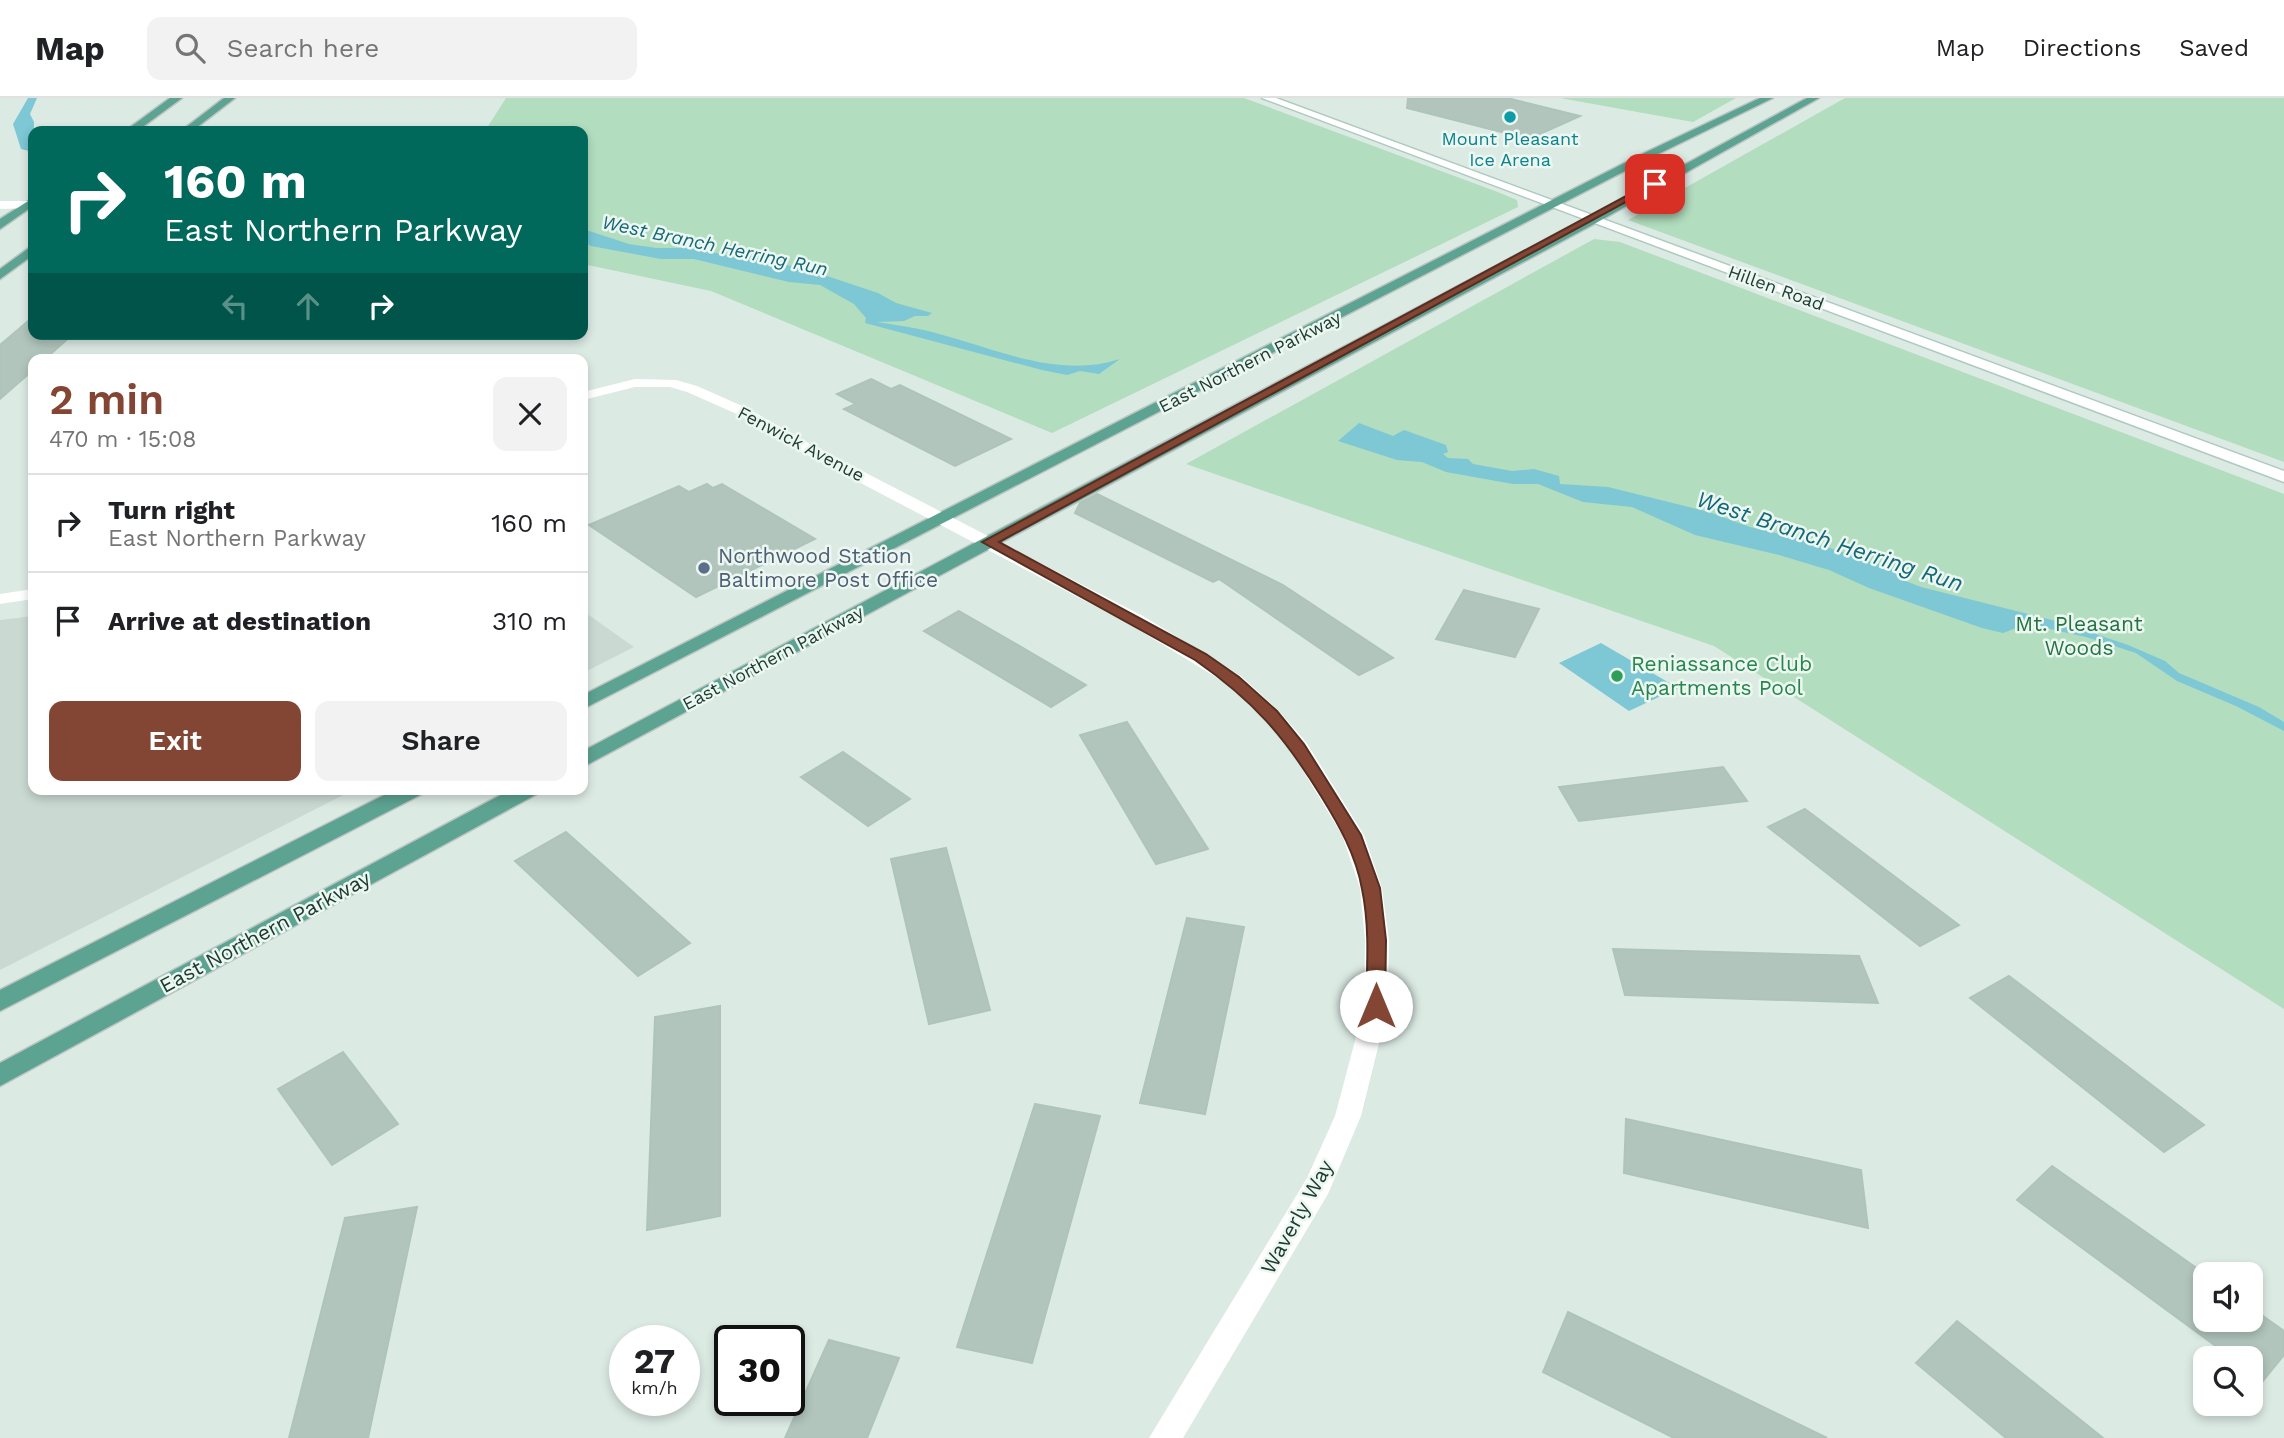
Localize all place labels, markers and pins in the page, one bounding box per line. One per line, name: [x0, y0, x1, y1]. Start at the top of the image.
marker: Mount Pleasant Ice Arena: [1502, 109, 1518, 125]
place label: Mount Pleasant Ice Arena: [1441, 128, 1579, 170]
pin: [1625, 154, 1685, 214]
place label: Northwood Station Baltimore Post Office: [718, 543, 938, 592]
marker: Northwood Station Baltimore Post Office: [696, 560, 712, 576]
place label: Reniassance Club Apartments Pool: [1631, 651, 1812, 700]
marker: Reniassance Club Apartments Pool: [1609, 668, 1625, 684]

